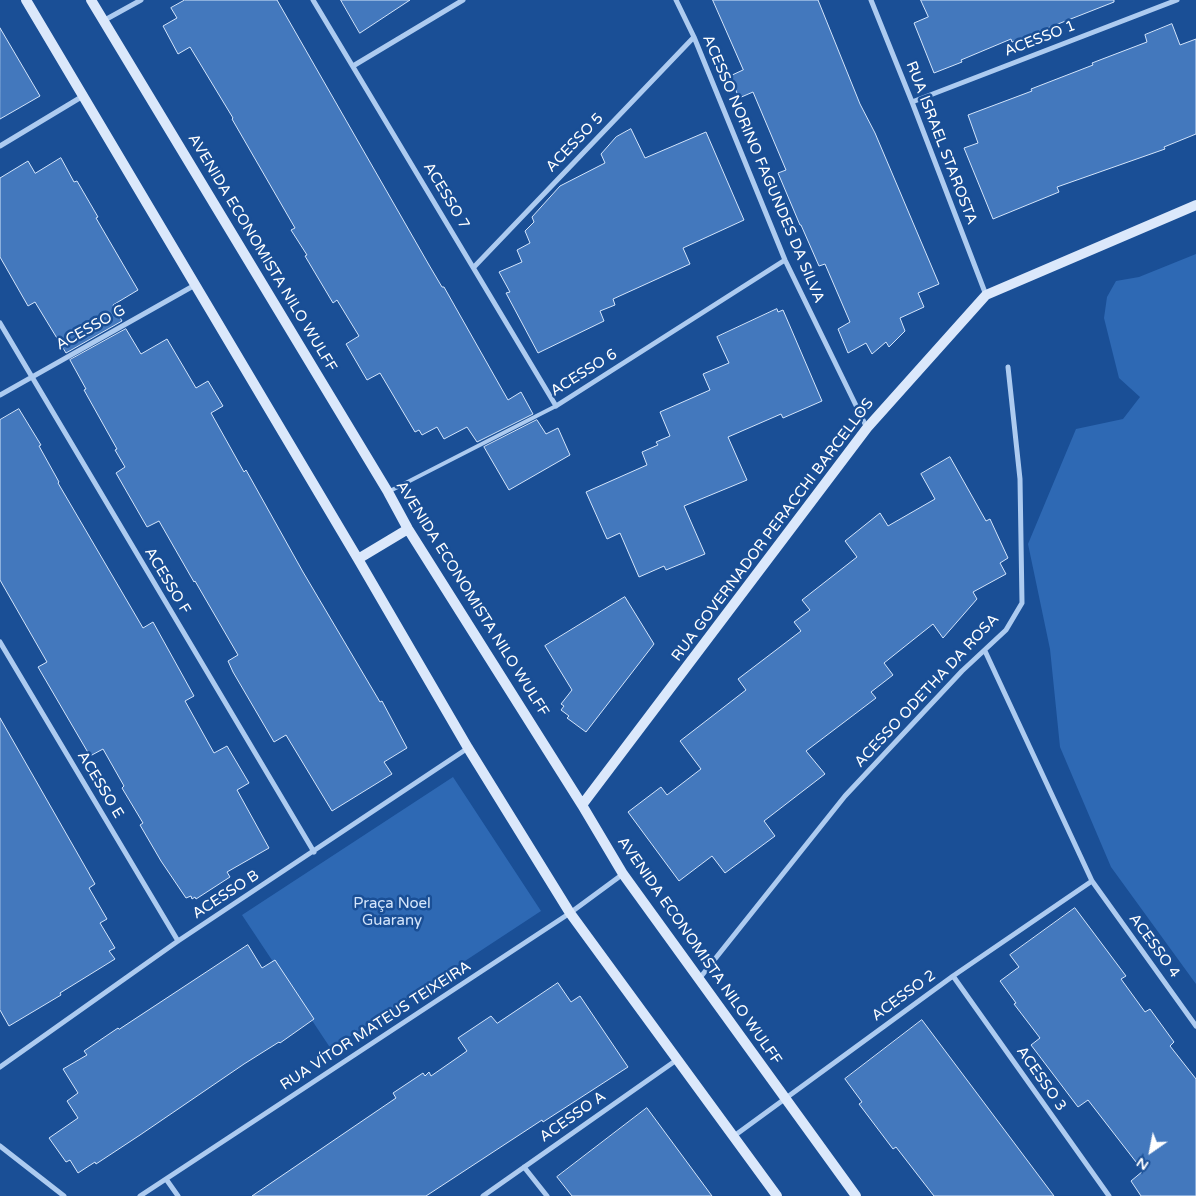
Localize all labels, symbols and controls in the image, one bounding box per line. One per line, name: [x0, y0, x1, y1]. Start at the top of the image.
street label: ACESSO 1: [1002, 17, 1078, 61]
street label: ACESSO NORINO FAGUNDES DA SILVA: [698, 32, 828, 306]
street label: RUA ISRAEL STAROSTA: [902, 59, 980, 227]
street label: ACESSO 5: [542, 110, 608, 176]
street label: AVENIDA ECONOMISTA NILO WULFF: [184, 131, 340, 375]
street label: ACESSO 7: [419, 159, 473, 233]
street label: ACESSO G: [53, 301, 129, 355]
street label: ACESSO 6: [547, 346, 621, 400]
street label: RUA GOVERNADOR PERACCHI BARCELLOS: [668, 395, 878, 665]
street label: AVENIDA ECONOMISTA NILO WULFF: [392, 478, 552, 720]
street label: ACESSO F: [140, 544, 194, 618]
street label: ACESSO ODETHA DA ROSA: [851, 610, 1003, 772]
street label: ACESSO E: [73, 748, 127, 822]
street label: AVENIDA ECONOMISTA NILO WULFF: [613, 834, 785, 1068]
street label: ACESSO B: [189, 867, 263, 923]
park label: Praça Noel Guarany: [353, 895, 431, 930]
street label: ACESSO 4: [1125, 910, 1183, 982]
street label: RUA VÍTOR MATEUS TEIXEIRA: [277, 958, 475, 1094]
street label: ACESSO 2: [868, 967, 940, 1025]
street label: ACESSO 3: [1012, 1043, 1070, 1115]
street label: ACESSO A: [536, 1088, 610, 1146]
north arrow: [1126, 1126, 1176, 1176]
text: N: [1133, 1154, 1152, 1174]

